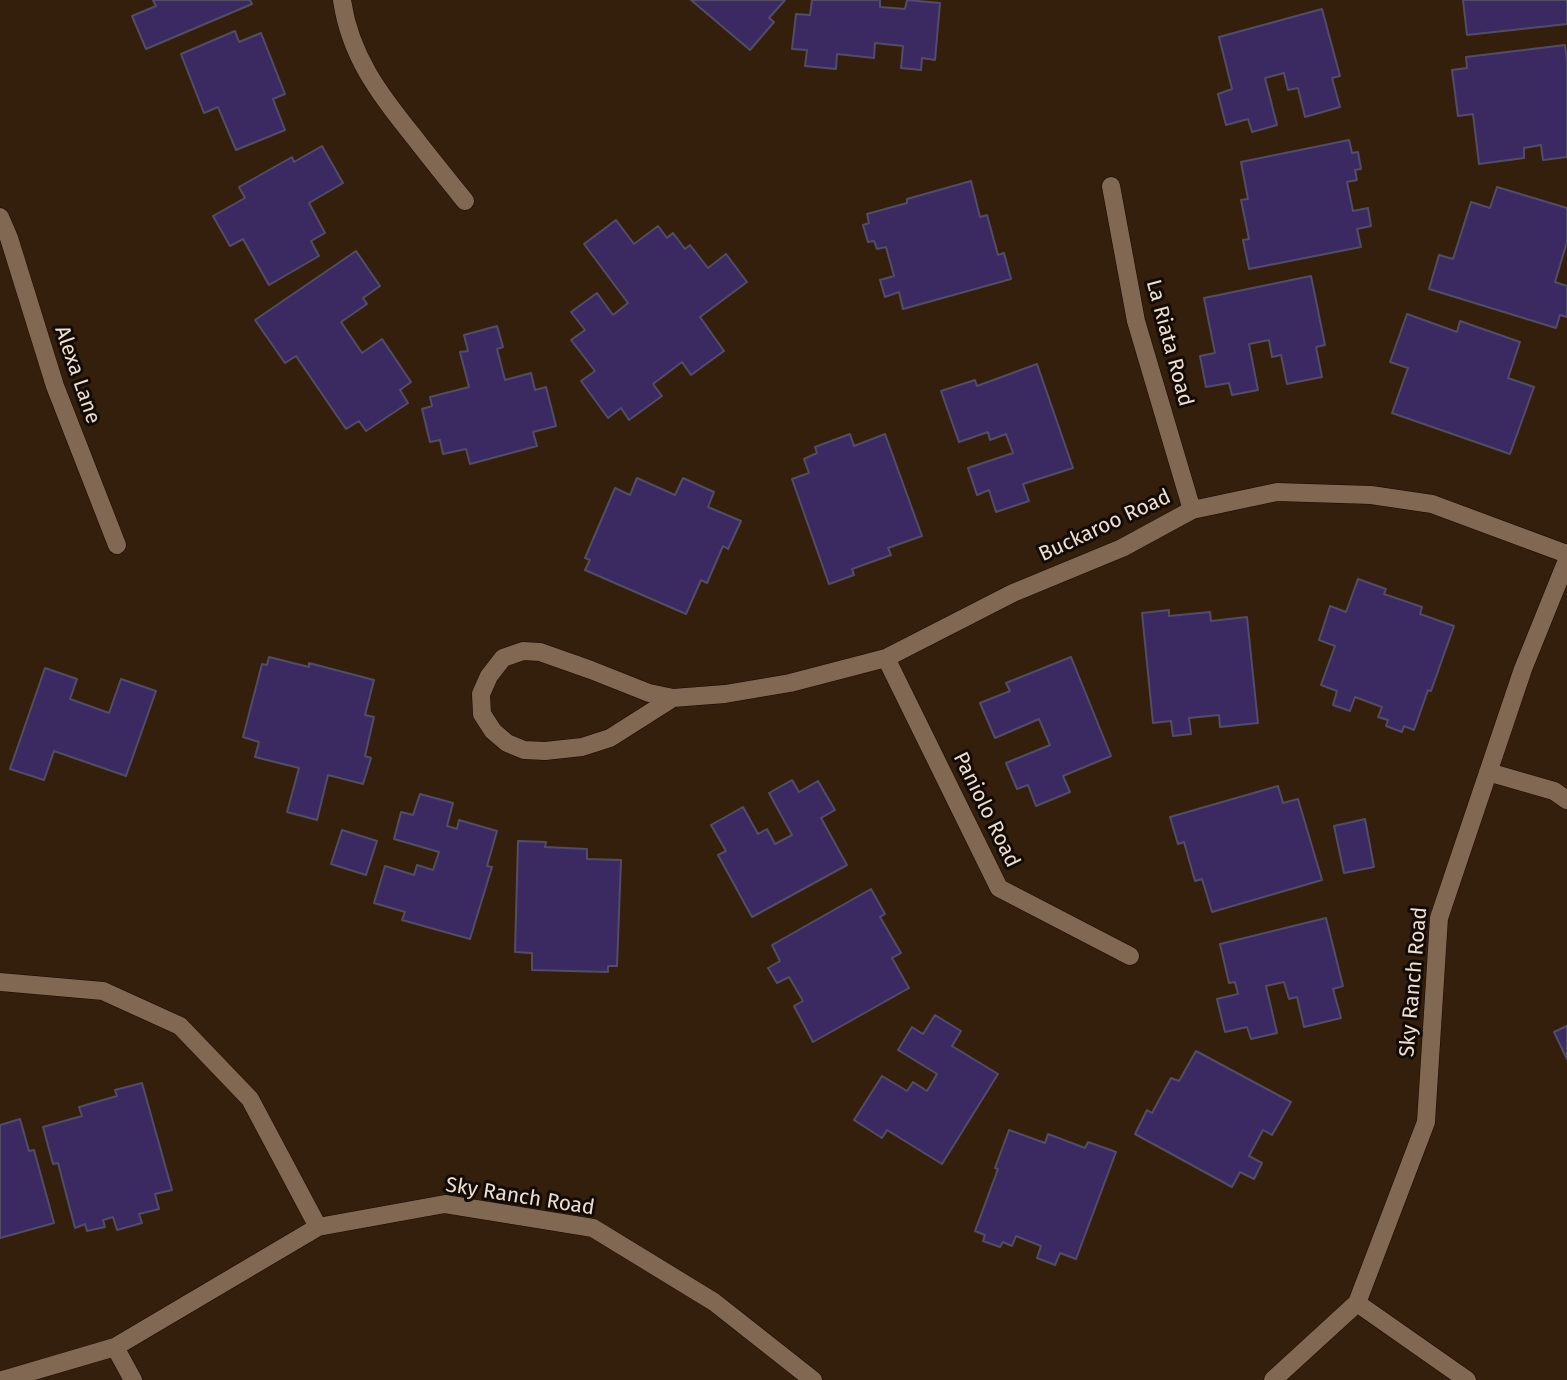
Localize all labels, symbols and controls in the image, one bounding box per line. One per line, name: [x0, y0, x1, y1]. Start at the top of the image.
street label: La Riata Road: [1140, 277, 1198, 409]
street label: Alexa Lane: [49, 323, 105, 427]
street label: Buckaroo Road: [1035, 484, 1175, 568]
street label: Paniolo Road: [947, 748, 1025, 872]
street label: Sky Ranch Road: [1395, 906, 1433, 1058]
street label: Sky Ranch Road: [444, 1173, 596, 1221]

